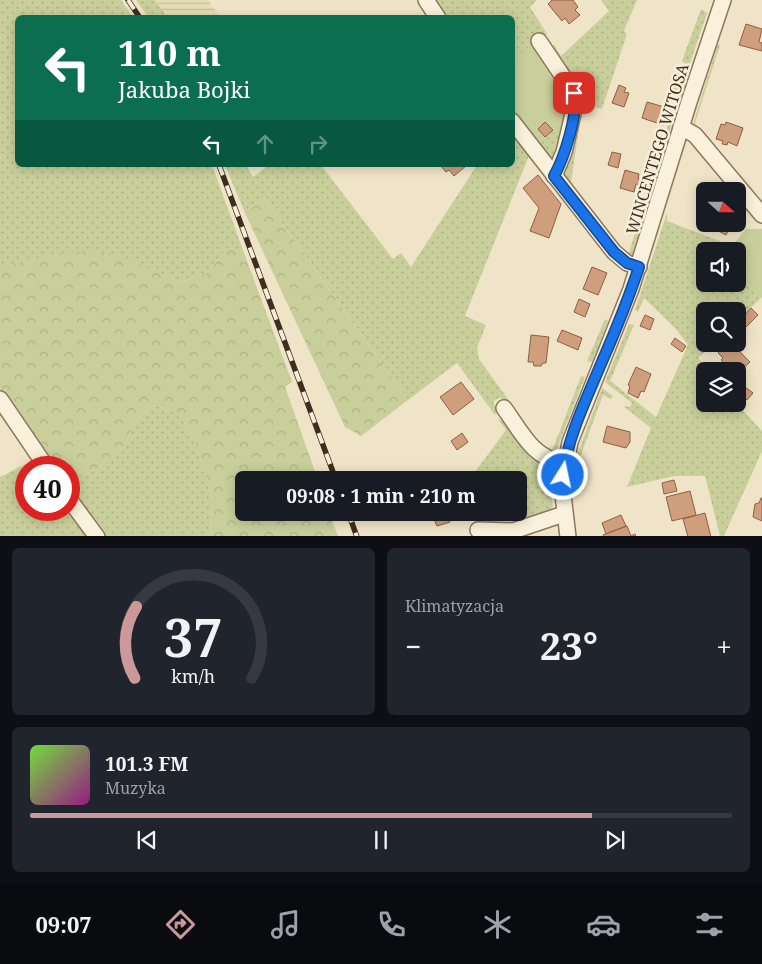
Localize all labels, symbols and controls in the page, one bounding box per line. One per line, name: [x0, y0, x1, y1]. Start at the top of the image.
text: 110 m: [118, 29, 221, 76]
icon: left: [35, 35, 100, 100]
street label: WINCENTEGO WITOSA: [621, 60, 694, 237]
pin: [553, 72, 595, 114]
text: Jakuba Bojki: [118, 74, 250, 104]
icon: arrive: [560, 79, 588, 107]
icon: left: [198, 130, 226, 158]
icon: ahead: [251, 130, 279, 158]
icon: right: [304, 130, 332, 158]
north arrow: [696, 182, 746, 232]
map controls: [696, 182, 746, 412]
button: sound: [696, 242, 746, 292]
button: search: [696, 302, 746, 352]
button: layers: [696, 362, 746, 412]
position arrow: [536, 448, 588, 500]
speed limit sign: 40: [15, 456, 80, 521]
text: 09:08 · 1 min · 210 m: [286, 483, 476, 509]
text: Klimatyzacja: [405, 595, 504, 617]
text: 37: [164, 601, 223, 672]
text: 23°: [540, 619, 598, 671]
text: −: [405, 627, 421, 665]
text: +: [716, 627, 732, 665]
text: km/h: [172, 664, 215, 688]
text: 101.3 FM: [105, 751, 188, 777]
text: Muzyka: [105, 777, 166, 799]
icon: previous: [133, 826, 161, 854]
icon: pause: [367, 826, 395, 854]
icon: next: [601, 826, 629, 854]
icon: directions: [163, 907, 198, 942]
icon: music: [268, 907, 303, 942]
icon: phone: [374, 907, 409, 942]
icon: climate: [480, 907, 515, 942]
icon: car: [586, 907, 621, 942]
icon: filters: [692, 907, 727, 942]
text: 09:07: [35, 909, 92, 939]

